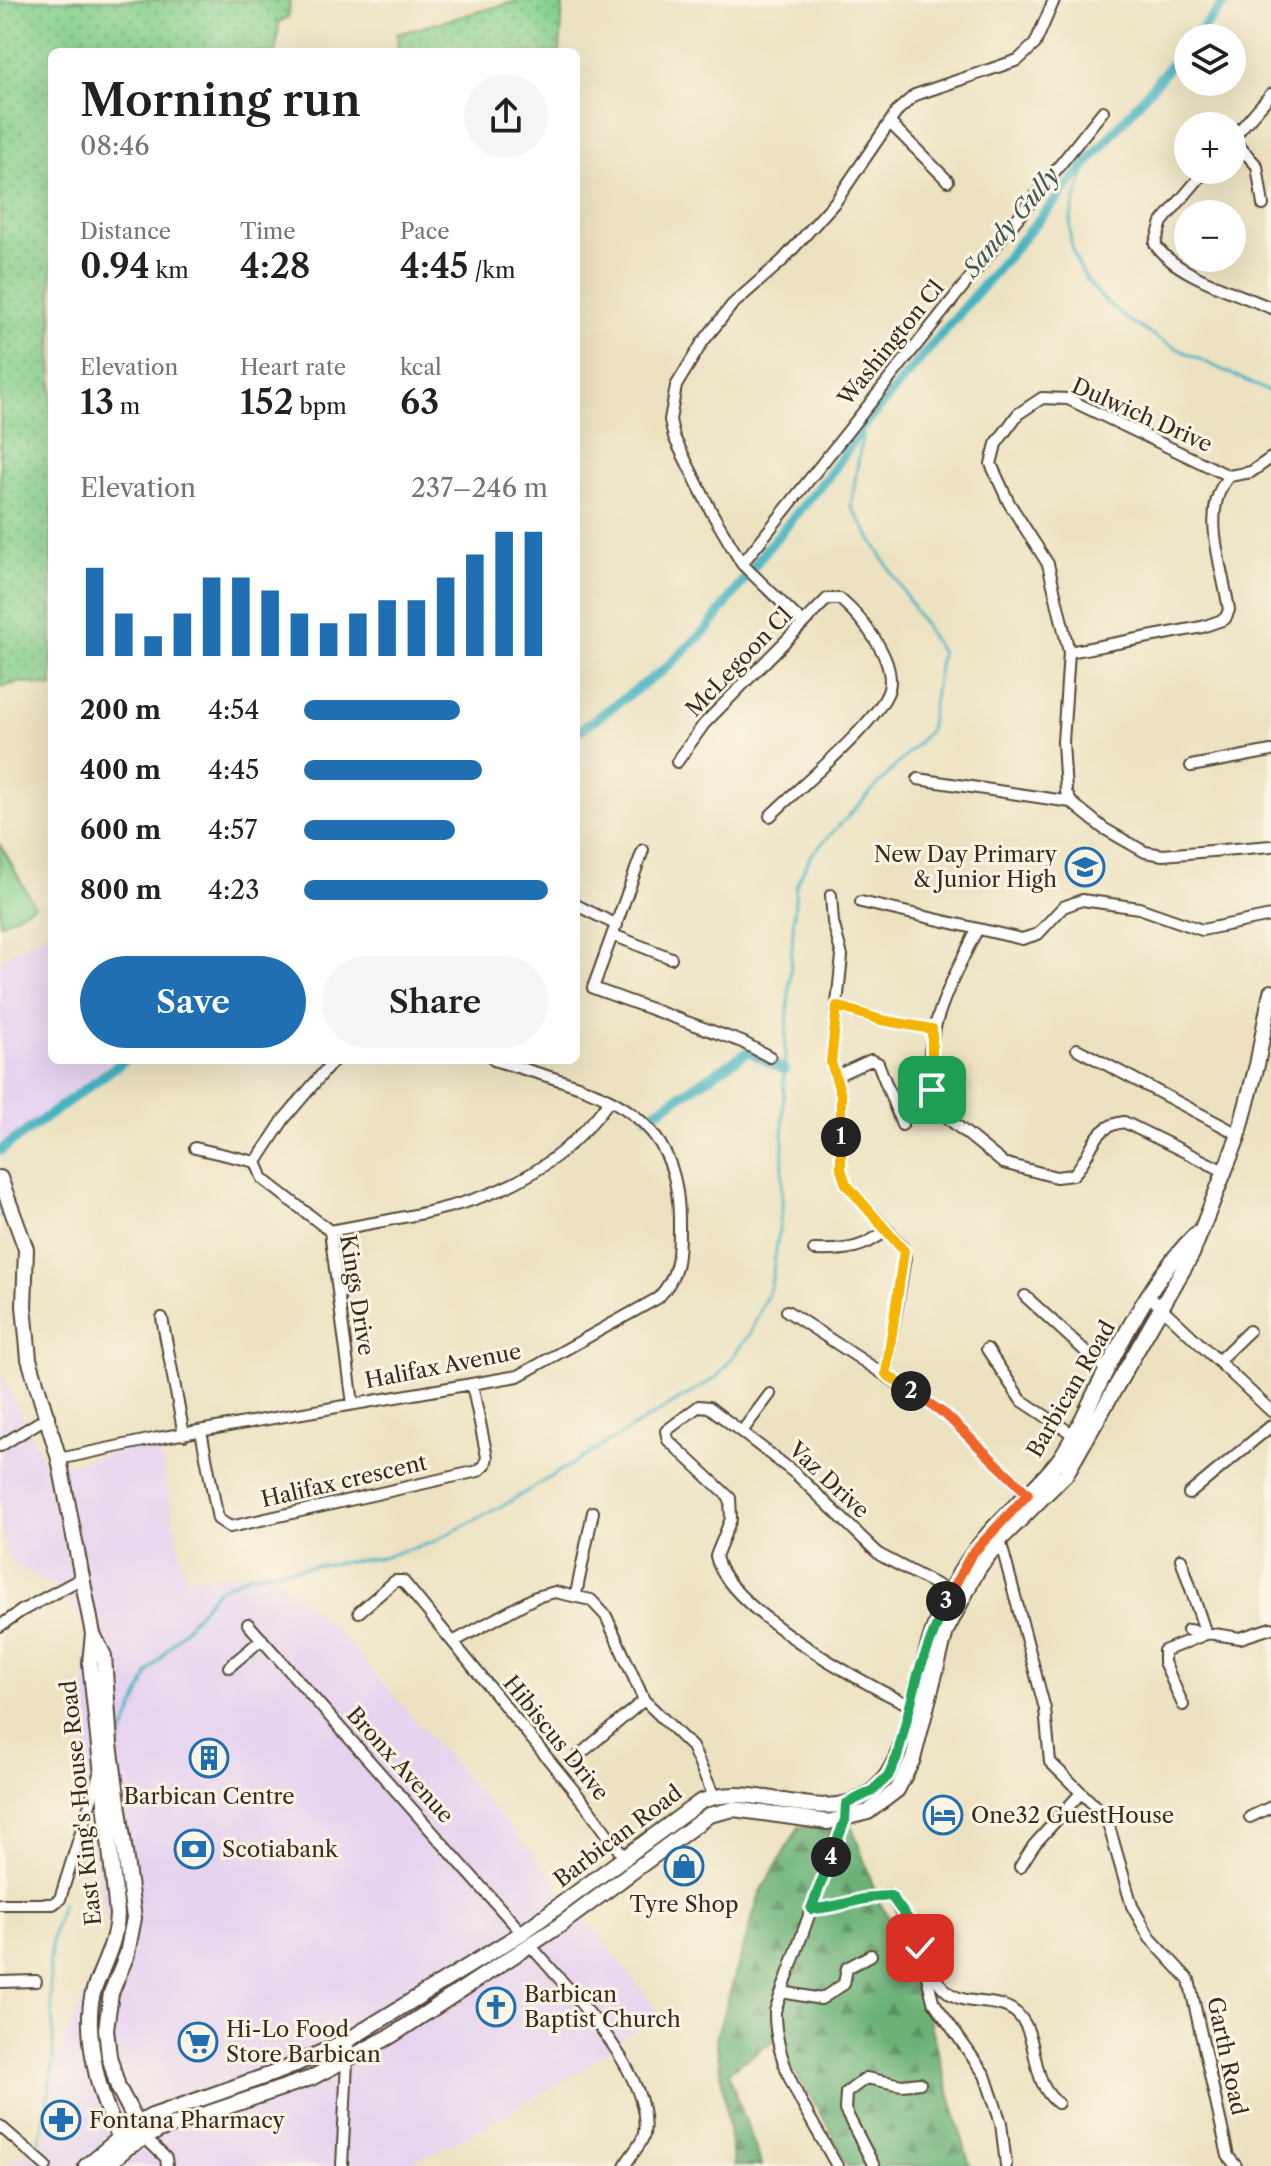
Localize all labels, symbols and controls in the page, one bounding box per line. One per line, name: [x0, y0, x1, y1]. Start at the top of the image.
map controls: [1174, 24, 1246, 272]
button: layers: [1174, 24, 1246, 96]
text: Morning run: [80, 73, 361, 127]
button: share: [464, 74, 548, 158]
button: +: [1174, 112, 1246, 184]
text: 08:46: [80, 130, 149, 162]
water label: Sandy Gully: [955, 161, 1065, 284]
button: −: [1174, 200, 1246, 272]
text: Distance: [80, 218, 171, 245]
text: Time: [240, 218, 296, 245]
text: Pace: [400, 218, 450, 245]
text: 0.94: [80, 245, 150, 287]
text: 4:28: [240, 245, 310, 287]
text: 4:45: [400, 245, 469, 287]
text: km: [150, 257, 189, 284]
text: /km: [469, 257, 516, 284]
street label: Washington Cl: [832, 274, 950, 412]
text: Elevation: [80, 354, 178, 381]
text: Heart rate: [240, 354, 346, 381]
text: kcal: [400, 354, 442, 381]
street label: Dulwich Drive: [1068, 372, 1216, 458]
text: 13: [80, 381, 114, 423]
text: 152: [240, 381, 294, 423]
text: 63: [400, 381, 439, 423]
text: m: [114, 393, 140, 420]
text: bpm: [294, 393, 347, 420]
text: Elevation: [80, 472, 196, 504]
text: 237–246 m: [411, 472, 548, 504]
street label: McLegoon Cl: [680, 601, 798, 722]
text: 200 m: [80, 694, 161, 726]
text: 4:54: [208, 694, 259, 726]
text: 400 m: [80, 754, 161, 786]
text: 4:45: [208, 754, 259, 786]
text: 600 m: [80, 814, 161, 846]
text: 4:57: [208, 814, 257, 846]
place label: New Day Primary & Junior High: [874, 841, 1058, 893]
school or university icon: New Day Primary & Junior High: [1064, 846, 1106, 888]
text: 800 m: [80, 874, 162, 906]
text: 4:23: [208, 874, 260, 906]
button: Save: [80, 956, 306, 1048]
button: Share: [322, 956, 548, 1048]
pin: [898, 1056, 966, 1124]
icon: arrive: [910, 1068, 954, 1112]
pin: 1: [821, 1117, 861, 1157]
text: 1: [836, 1123, 846, 1150]
street label: Kings Drive: [334, 1233, 380, 1357]
street label: Barbican Road: [1021, 1316, 1121, 1462]
street label: Halifax Avenue: [363, 1338, 523, 1394]
pin: 2: [891, 1371, 931, 1411]
text: 2: [905, 1377, 918, 1404]
street label: Vaz Drive: [783, 1435, 875, 1524]
street label: Halifax crescent: [259, 1449, 430, 1513]
pin: 3: [926, 1581, 966, 1621]
text: 3: [940, 1587, 952, 1614]
street label: Hibiscus Drive: [497, 1670, 615, 1806]
street label: East King's House Road: [55, 1679, 107, 1927]
street label: Bronx Avenue: [341, 1701, 459, 1829]
building icon: Barbican Centre: [188, 1737, 230, 1779]
street label: Barbican Road: [549, 1779, 687, 1893]
place label: Barbican Centre: [123, 1783, 295, 1810]
hotel icon: One32 GuestHouse: [922, 1794, 964, 1836]
place label: One32 GuestHouse: [971, 1802, 1174, 1829]
bank icon: Scotiabank: [173, 1828, 215, 1870]
place label: Scotiabank: [222, 1836, 339, 1863]
pin: 4: [811, 1837, 851, 1877]
text: 4: [824, 1843, 838, 1870]
shop icon: Tyre Shop: [663, 1845, 705, 1887]
place label: Tyre Shop: [629, 1891, 739, 1918]
pin: [886, 1914, 954, 1982]
icon: check: [898, 1926, 942, 1970]
place label: Barbican Baptist Church: [524, 1981, 681, 2033]
church icon: Barbican Baptist Church: [475, 1986, 517, 2028]
street label: Garth Road: [1201, 1994, 1253, 2118]
place label: Hi-Lo Food Store Barbican: [226, 2016, 381, 2068]
supermarket icon: Hi-Lo Food Store Barbican: [177, 2021, 219, 2063]
pharmacy icon: Fontana Pharmacy: [40, 2099, 82, 2141]
place label: Fontana Pharmacy: [89, 2107, 285, 2134]

